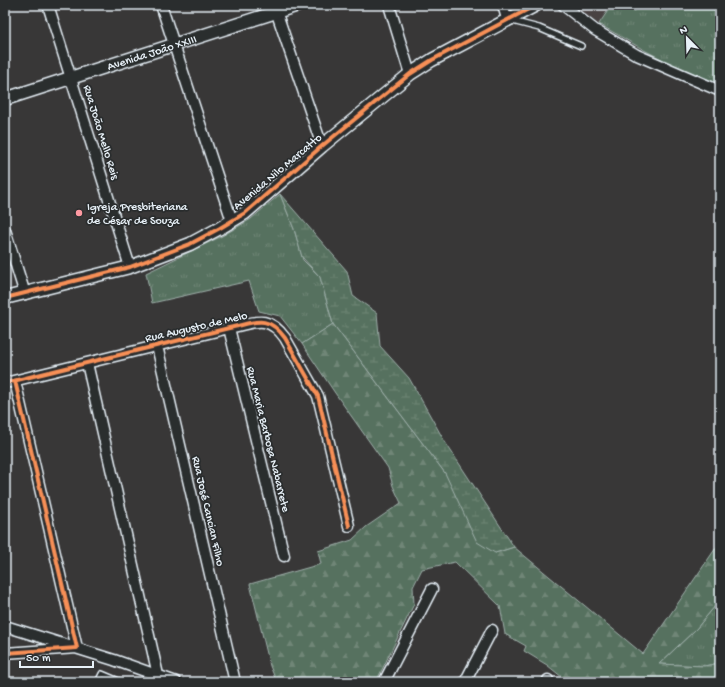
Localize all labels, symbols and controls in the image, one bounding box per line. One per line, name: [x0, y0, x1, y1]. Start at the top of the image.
north arrow: [667, 18, 707, 58]
text: N: [678, 24, 690, 38]
street label: Avenida João XXIII: [106, 33, 199, 75]
street label: Rua João Mello Reis: [79, 84, 121, 182]
street label: Avenida Nilo Marcatto: [231, 131, 326, 214]
place label: Igreja Presbiteriana de César de Souza: [87, 201, 188, 229]
marker: Igreja Presbiteriana de César de Souza: [74, 208, 84, 218]
street label: Rua Augusto de Melo: [144, 309, 249, 347]
street label: Rua Maria Barbosa Nabarrete: [242, 365, 292, 515]
street label: Rua José Cancian Filho: [188, 455, 227, 568]
scale bar: [20, 643, 93, 669]
text: 50 m: [26, 652, 51, 666]

